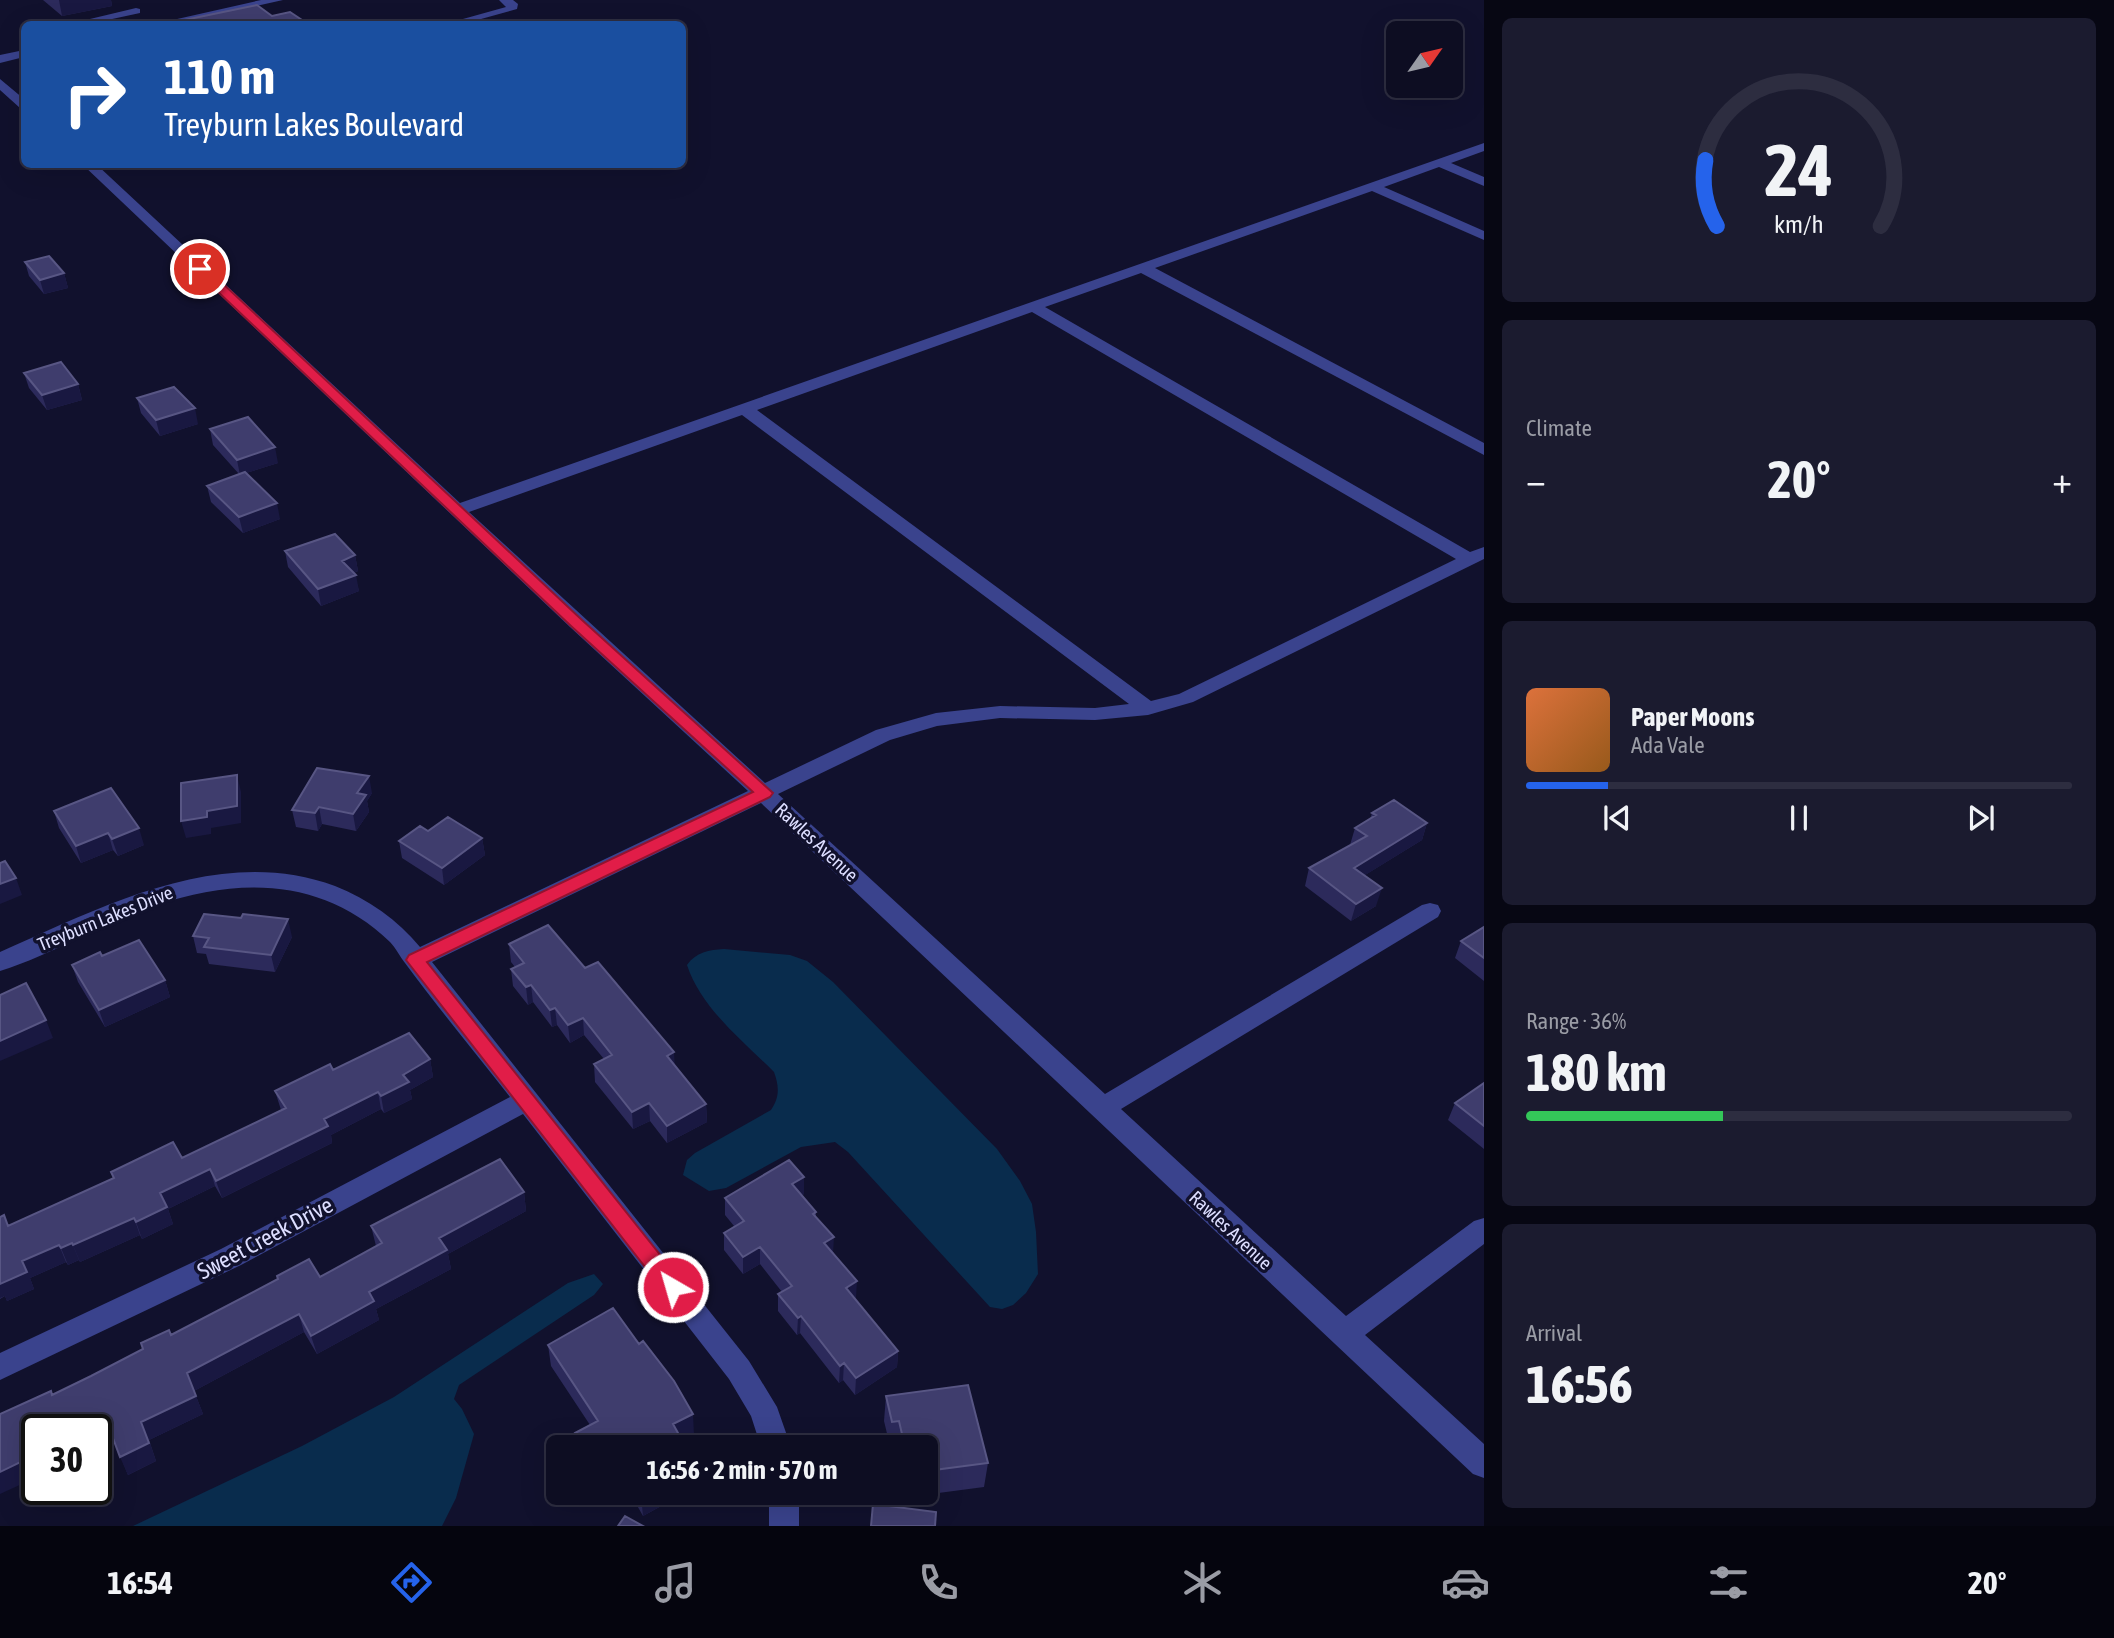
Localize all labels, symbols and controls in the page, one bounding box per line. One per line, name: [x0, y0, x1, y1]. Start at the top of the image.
north arrow: [1386, 21, 1463, 98]
map controls: [1386, 21, 1463, 98]
text: 110 m: [164, 48, 275, 104]
icon: right: [49, 49, 140, 140]
text: Treyburn Lakes Boulevard: [164, 106, 464, 143]
text: 24: [1765, 128, 1833, 211]
text: km/h: [1774, 210, 1824, 238]
pin: [170, 239, 230, 299]
icon: arrive: [181, 250, 219, 288]
text: Climate: [1526, 415, 1592, 441]
text: 20°: [1767, 449, 1831, 509]
text: −: [1526, 458, 1546, 501]
text: +: [2052, 458, 2072, 501]
text: Paper Moons: [1631, 702, 1754, 732]
text: Ada Vale: [1631, 732, 1705, 758]
street label: Rawles Avenue: [771, 798, 863, 886]
icon: previous: [1598, 799, 1636, 837]
icon: pause: [1780, 799, 1818, 837]
icon: next: [1962, 799, 2000, 837]
street label: Treyburn Lakes Drive: [34, 881, 176, 955]
text: Range · 36%: [1526, 1008, 1626, 1034]
text: 180 km: [1526, 1042, 1667, 1102]
street label: Rawles Avenue: [1185, 1186, 1277, 1274]
street label: Sweet Creek Drive: [193, 1191, 337, 1285]
position arrow: [636, 1250, 710, 1324]
text: Arrival: [1526, 1320, 1582, 1346]
text: 16:56: [1526, 1354, 1633, 1414]
speed limit sign: 30: [21, 1414, 112, 1505]
text: 16:56 · 2 min · 570 m: [647, 1455, 837, 1485]
icon: directions: [387, 1558, 436, 1607]
icon: music: [651, 1558, 700, 1607]
icon: phone: [914, 1558, 963, 1607]
icon: climate: [1178, 1558, 1227, 1607]
icon: car: [1441, 1558, 1490, 1607]
icon: filters: [1704, 1558, 1753, 1607]
text: 16:54: [107, 1564, 173, 1601]
text: 20°: [1968, 1564, 2007, 1601]

